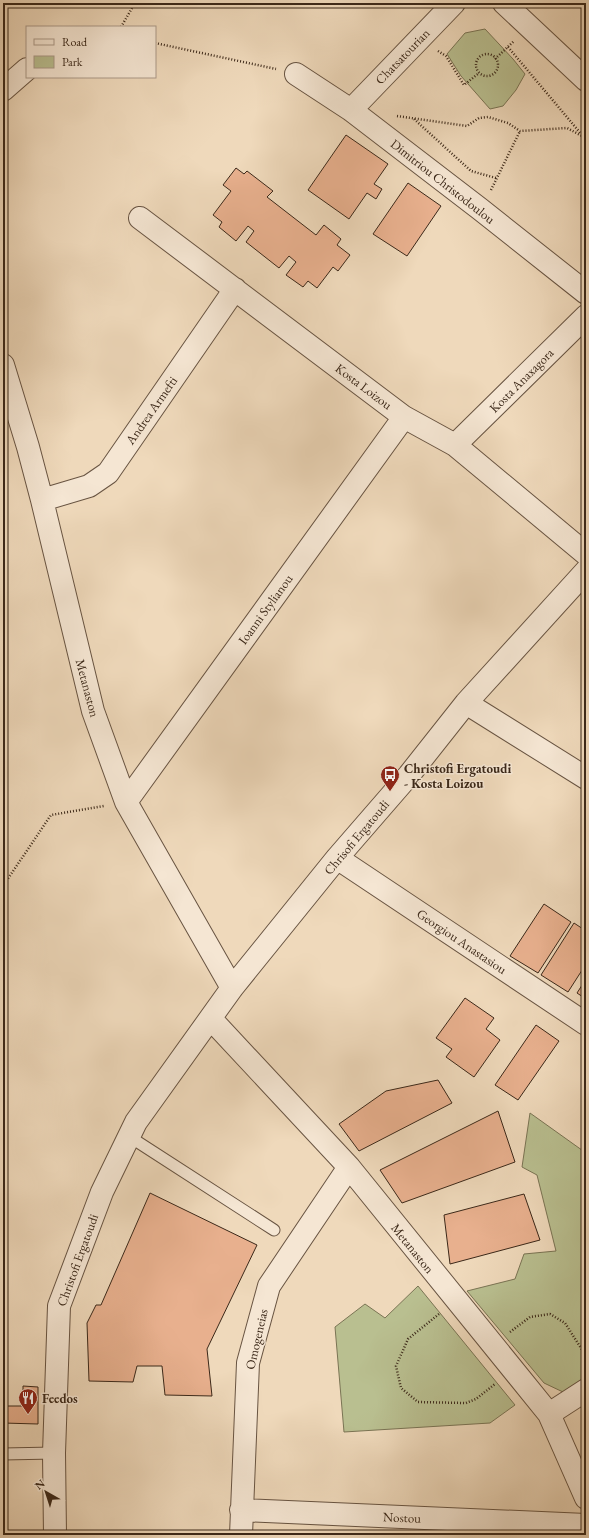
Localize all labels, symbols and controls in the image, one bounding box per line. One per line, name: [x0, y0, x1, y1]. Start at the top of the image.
street label: Chatsatourian: [371, 25, 433, 88]
legend: [26, 26, 156, 78]
text: Road: [62, 34, 88, 50]
text: Park: [62, 54, 83, 70]
street label: Dimitriou Christodoulou: [387, 135, 499, 228]
street label: Kosta Anaxagora: [485, 344, 558, 416]
street label: Kosta Loizou: [332, 360, 396, 413]
street label: Andrea Armefti: [121, 373, 181, 449]
street label: Ioanni Stylianou: [234, 571, 297, 648]
street label: Metanaston: [72, 657, 103, 719]
place label: Christofi Ergatoudi - Kosta Loizou: [404, 760, 511, 792]
bus stop icon: Christofi Ergatoudi - Kosta Loizou: [379, 764, 401, 792]
street label: Chrisofi Ergatoudi: [320, 796, 393, 878]
street label: Georgiou Anastasiou: [413, 905, 510, 978]
street label: Christofi Ergatoudi: [53, 1212, 102, 1309]
street label: Metanaston: [387, 1220, 438, 1277]
street label: Omogeneias: [241, 1307, 272, 1371]
restaurant icon: Feedos: [17, 1387, 39, 1415]
place label: Feedos: [42, 1390, 78, 1407]
north arrow: [26, 1472, 66, 1512]
text: N: [32, 1476, 48, 1492]
street label: Nostou: [383, 1508, 422, 1527]

